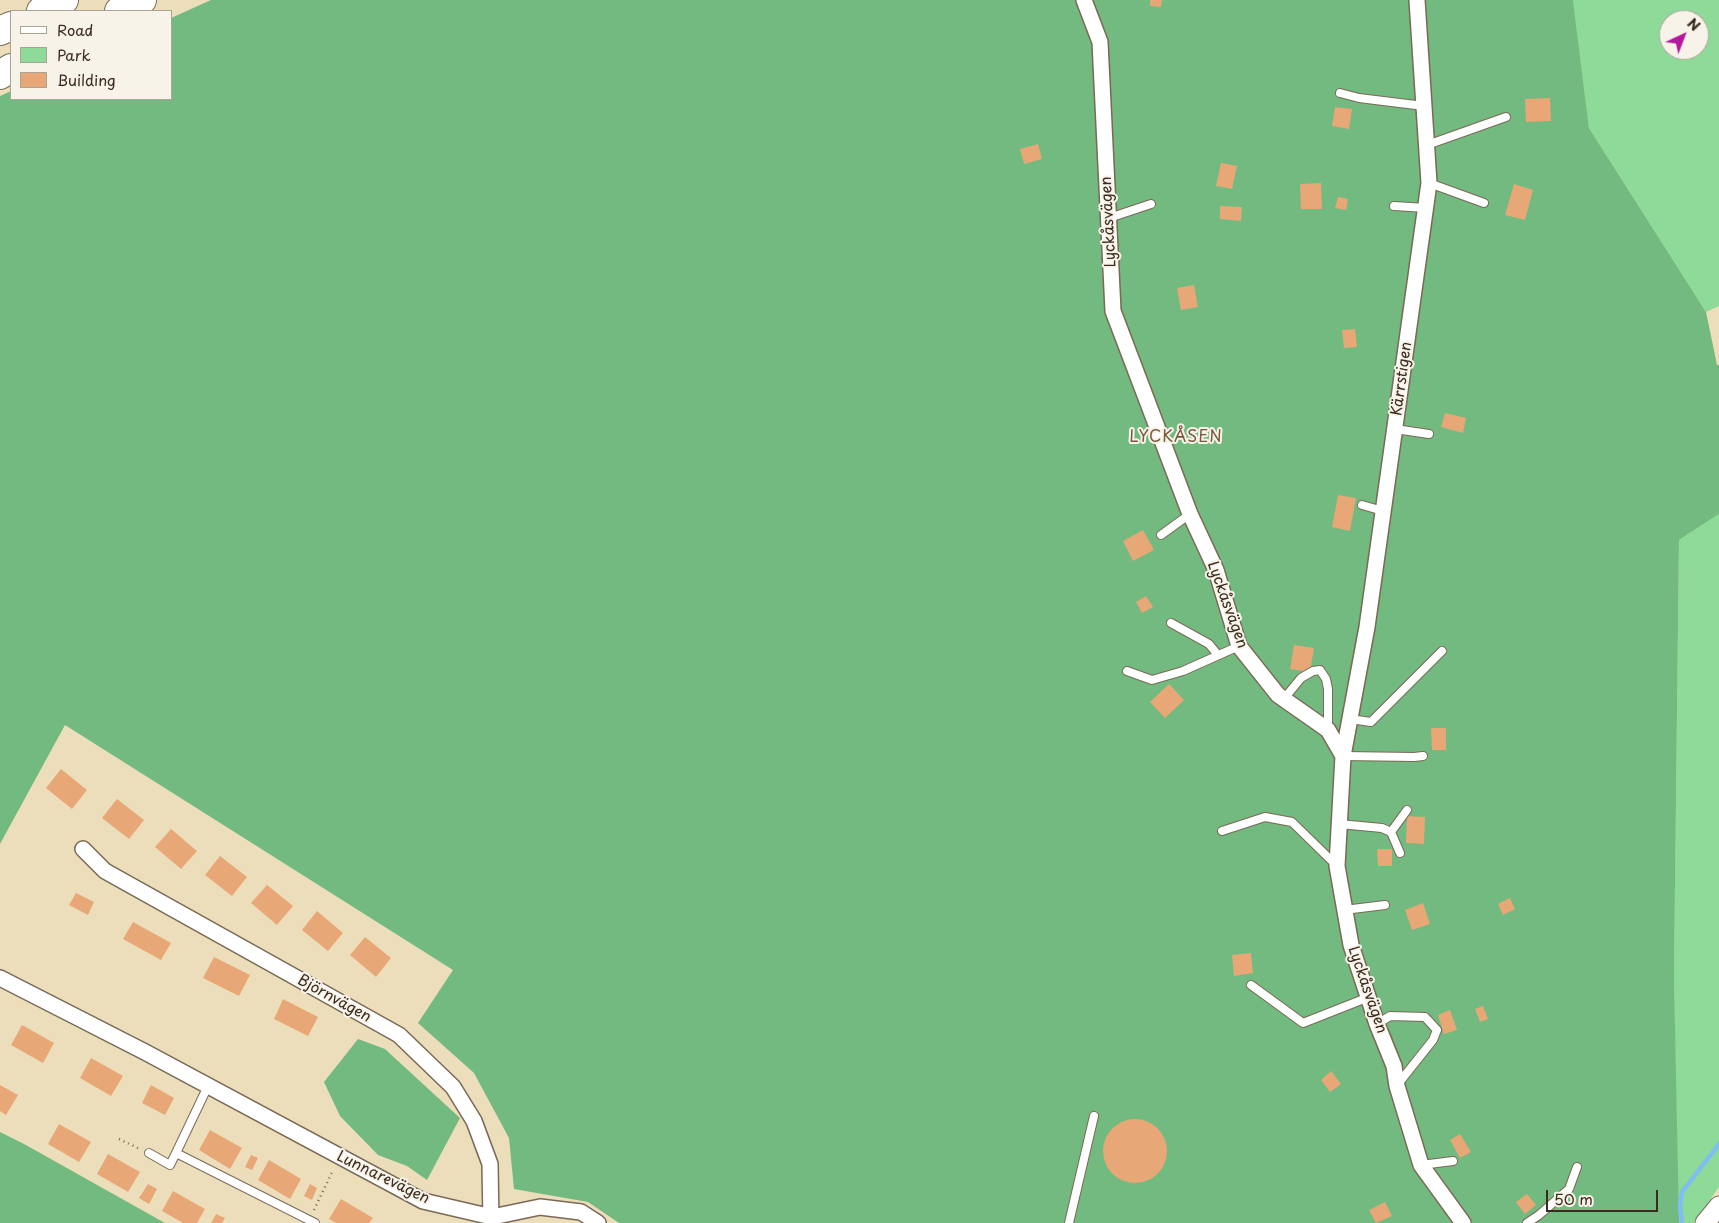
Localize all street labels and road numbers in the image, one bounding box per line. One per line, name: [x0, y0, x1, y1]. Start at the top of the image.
street label: Lyckåsvägen: [1098, 176, 1120, 268]
street label: Kärrstigen: [1388, 341, 1416, 417]
street label: Lyckåsvägen: [1203, 559, 1251, 651]
street label: Lyckåsvägen: [1344, 944, 1390, 1036]
street label: Björnvägen: [294, 971, 374, 1027]
street label: Lunnarevägen: [334, 1148, 432, 1208]

